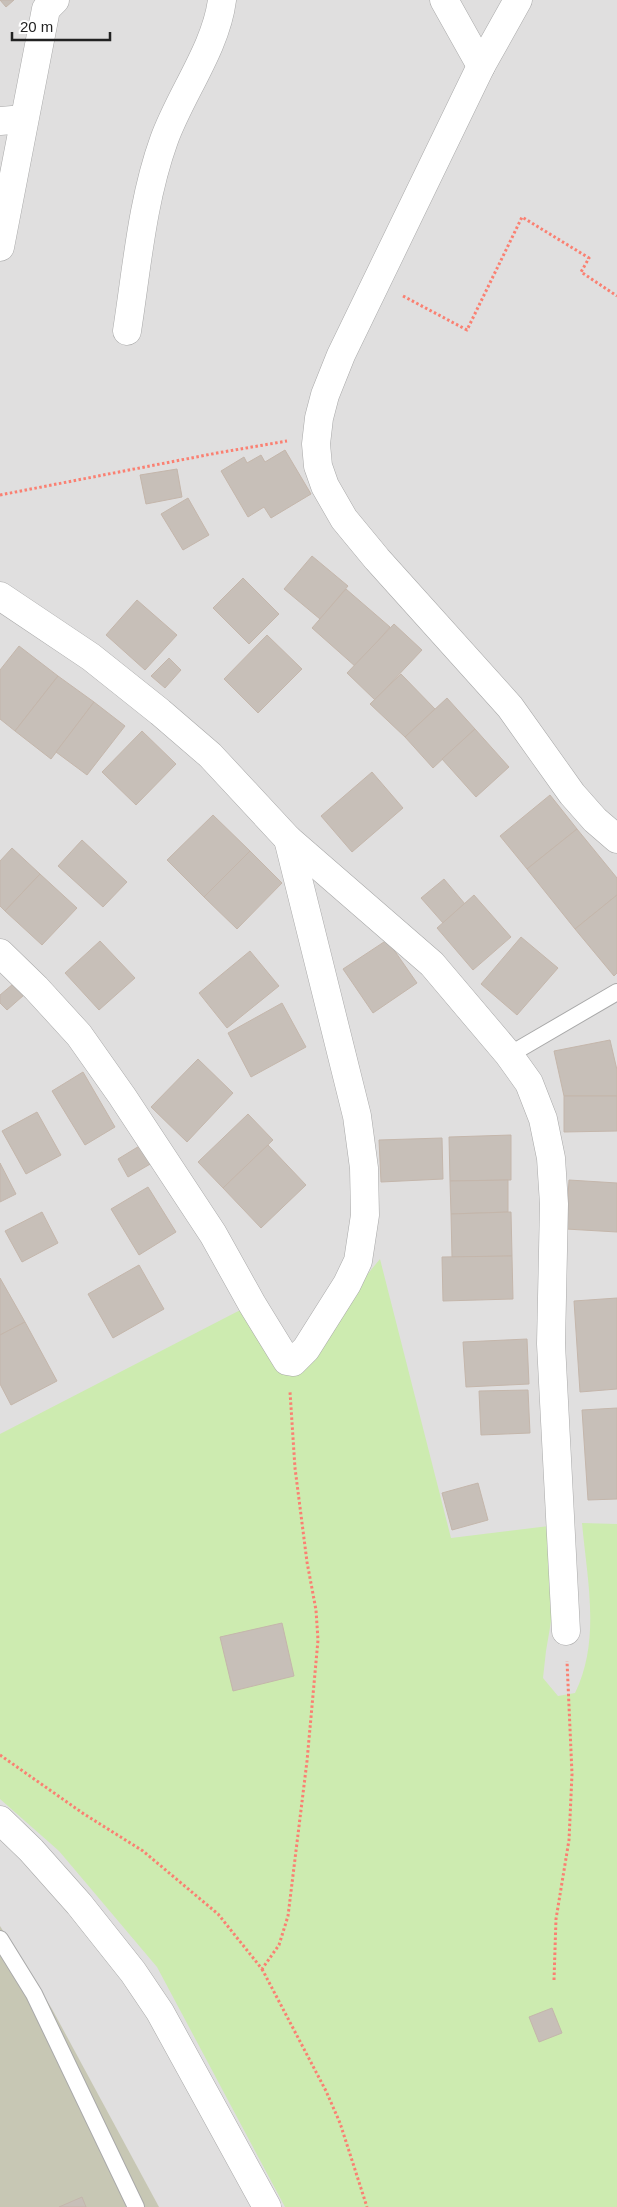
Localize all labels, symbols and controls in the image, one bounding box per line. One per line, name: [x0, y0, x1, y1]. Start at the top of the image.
scale bar: [12, 10, 110, 42]
text: 20 m: [20, 18, 53, 35]

